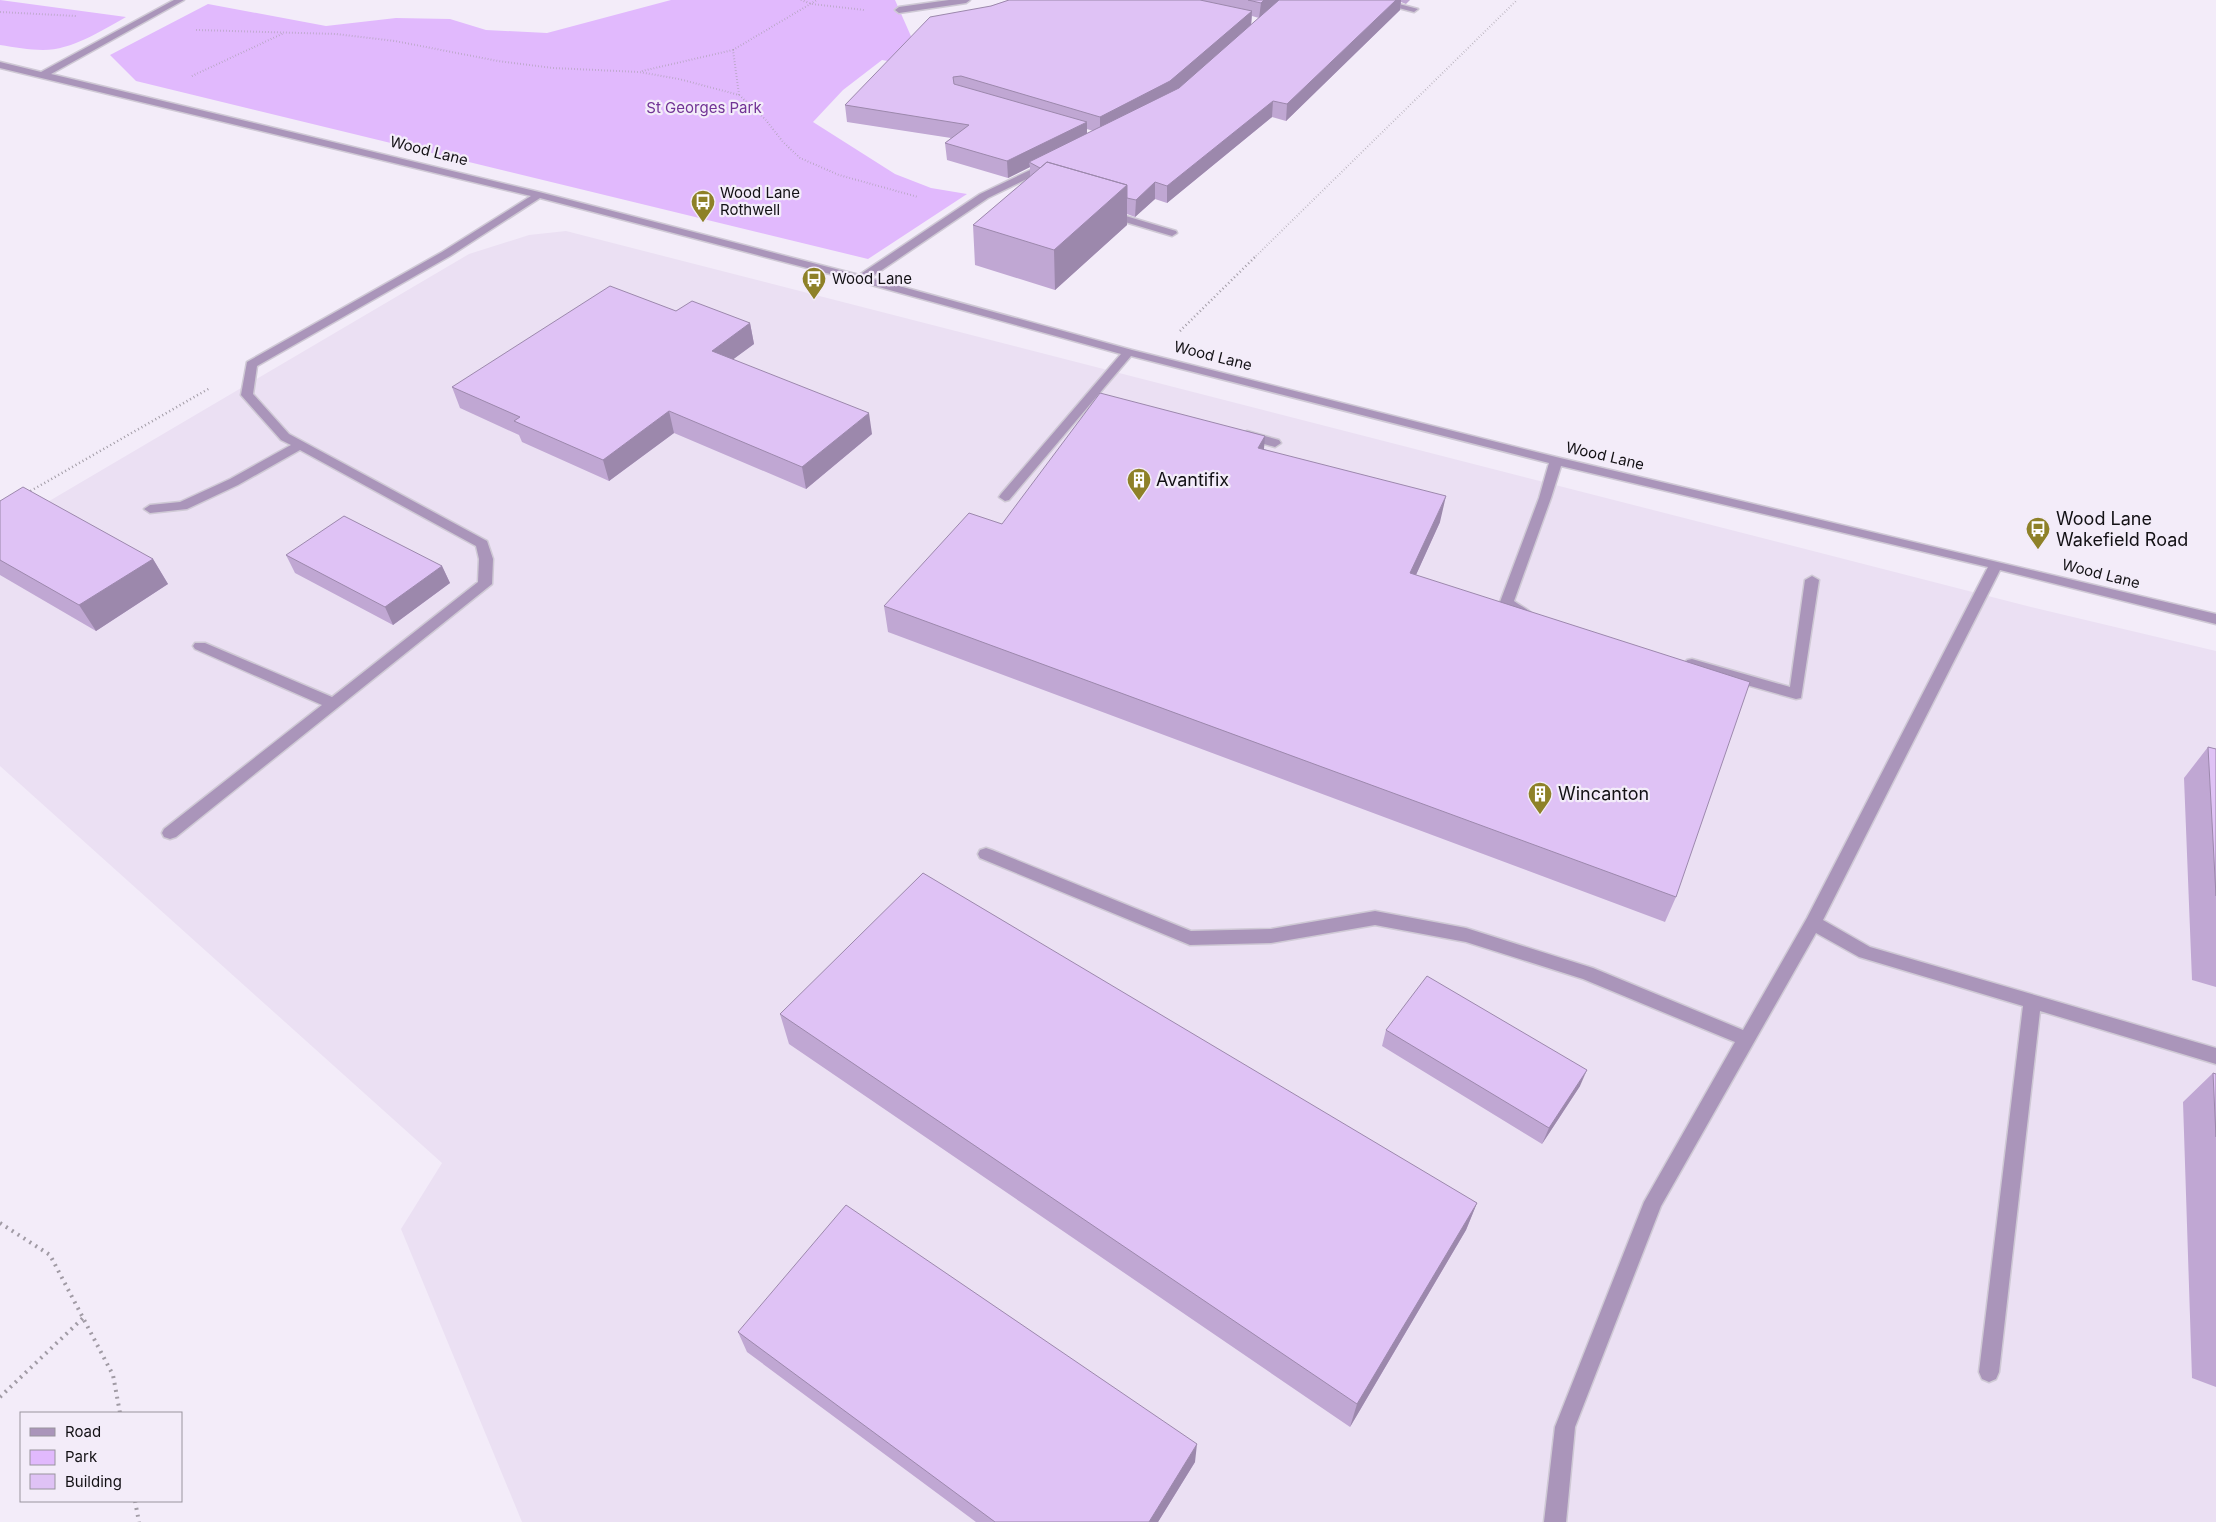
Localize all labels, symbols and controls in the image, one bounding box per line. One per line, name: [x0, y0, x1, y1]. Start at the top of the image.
park label: St Georges Park: [646, 98, 762, 117]
street label: Wood Lane: [388, 132, 470, 169]
place label: Wood Lane Rothwell: [720, 183, 800, 219]
bus stop icon: Wood Lane Rothwell: [690, 189, 716, 223]
bus stop icon: Wood Lane: [801, 266, 827, 300]
place label: Wood Lane: [832, 269, 912, 288]
street label: Wood Lane: [1172, 337, 1254, 374]
street label: Wood Lane: [1564, 437, 1646, 474]
building icon: Avantifix: [1126, 467, 1152, 501]
place label: Avantifix: [1156, 469, 1229, 490]
place label: Wood Lane Wakefield Road: [2056, 508, 2188, 550]
bus stop icon: Wood Lane Wakefield Road: [2025, 516, 2051, 550]
street label: Wood Lane: [2060, 555, 2142, 592]
building icon: Wincanton: [1527, 781, 1553, 815]
place label: Wincanton: [1558, 783, 1649, 804]
legend: [20, 1412, 182, 1502]
text: Road: [65, 1422, 101, 1441]
text: Park: [65, 1447, 98, 1466]
text: Building: [65, 1472, 122, 1491]

